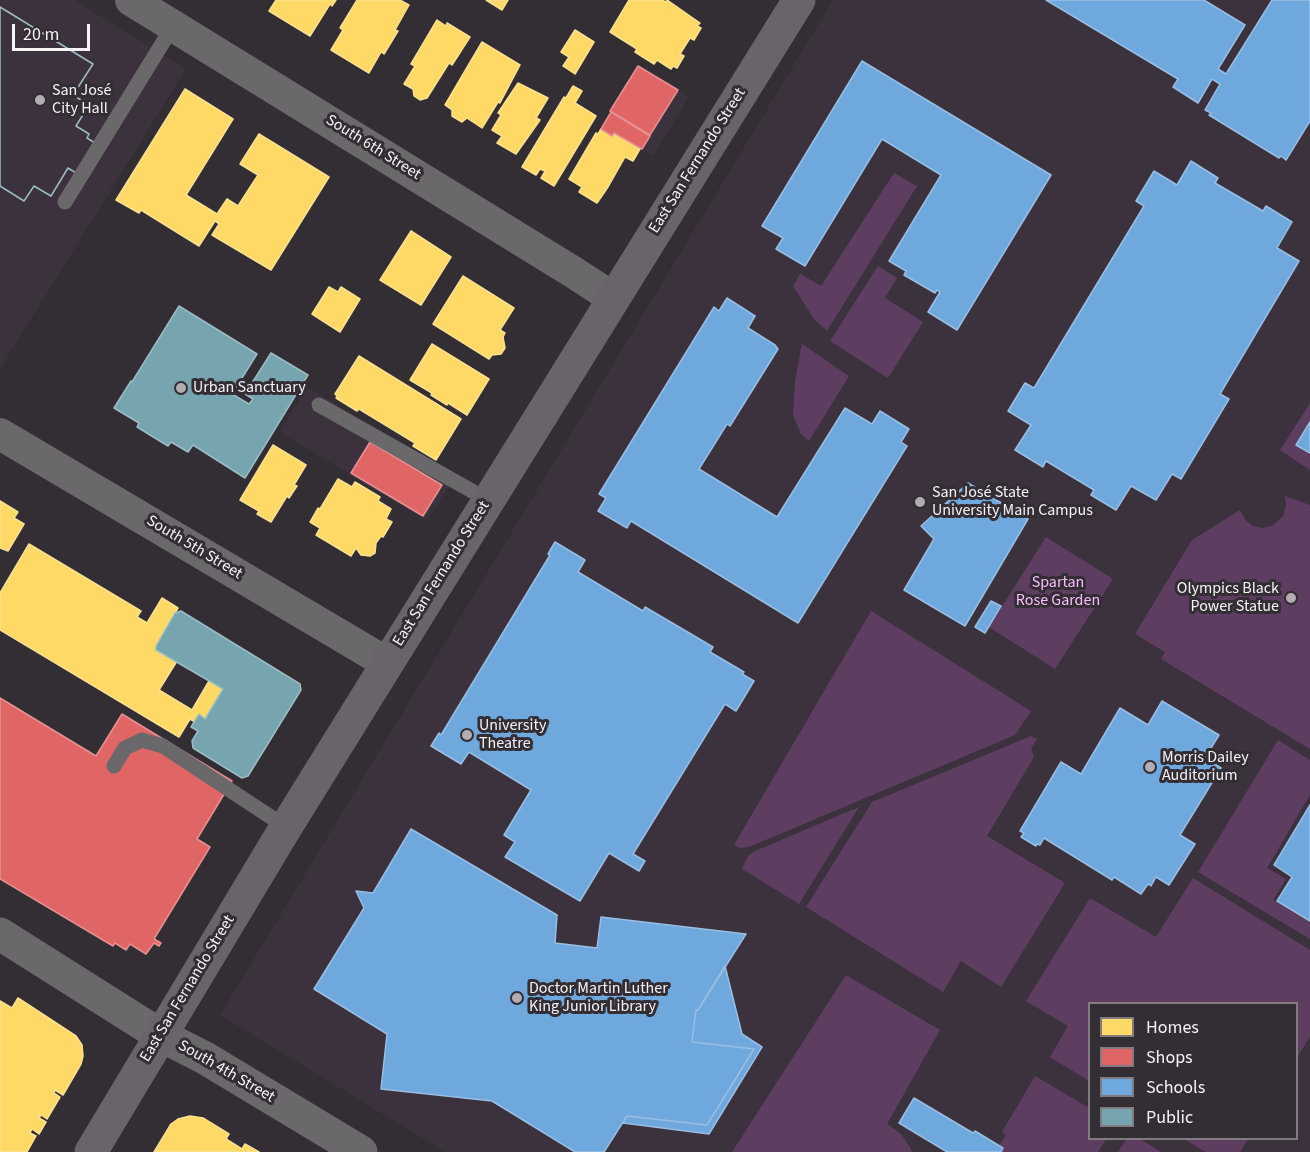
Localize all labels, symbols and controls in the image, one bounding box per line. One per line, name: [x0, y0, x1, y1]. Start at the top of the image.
scale bar: [15, 12, 93, 50]
text: 20 m: [23, 22, 59, 47]
place label: San José City Hall: [52, 81, 112, 119]
street label: East San Fernando Street: [645, 85, 751, 237]
marker: San José City Hall: [33, 93, 47, 107]
street label: South 6th Street: [322, 111, 424, 185]
place label: Urban Sanctuary: [193, 378, 306, 398]
marker: Urban Sanctuary: [174, 381, 188, 395]
place label: San José State University Main Campus: [932, 483, 1093, 521]
marker: San José State University Main Campus: [913, 495, 927, 509]
street label: East San Fernando Street: [389, 498, 495, 650]
street label: South 5th Street: [143, 512, 245, 584]
park label: Spartan Rose Garden: [1016, 573, 1100, 611]
place label: Olympics Black Power Statue: [1177, 579, 1279, 617]
marker: Olympics Black Power Statue: [1284, 591, 1298, 605]
place label: University Theatre: [479, 716, 546, 754]
marker: University Theatre: [460, 728, 474, 742]
place label: Morris Dailey Auditorium: [1162, 748, 1249, 786]
marker: Morris Dailey Auditorium: [1143, 760, 1157, 774]
street label: East San Fernando Street: [137, 912, 239, 1066]
place label: Doctor Martin Luther King Junior Library: [529, 979, 668, 1017]
marker: Doctor Martin Luther King Junior Library: [510, 991, 524, 1005]
legend: [1088, 1002, 1298, 1140]
text: Homes: [1146, 1015, 1199, 1040]
street label: South 4th Street: [174, 1037, 278, 1107]
text: Shops: [1146, 1045, 1193, 1070]
text: Schools: [1146, 1075, 1205, 1100]
text: Public: [1146, 1105, 1193, 1130]

